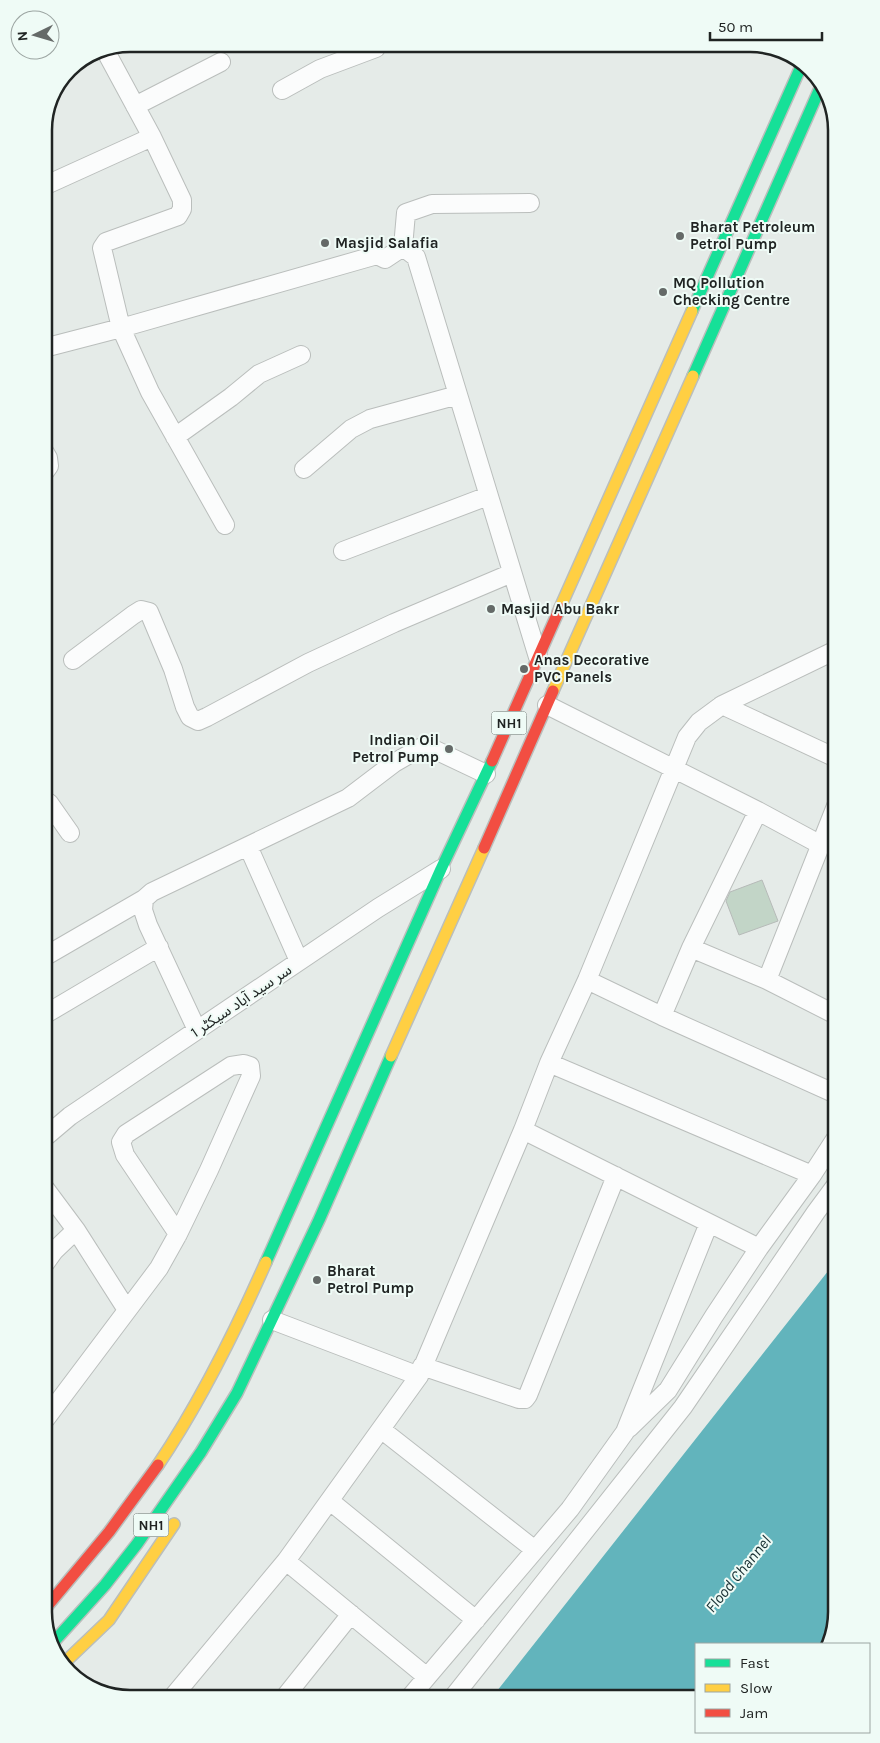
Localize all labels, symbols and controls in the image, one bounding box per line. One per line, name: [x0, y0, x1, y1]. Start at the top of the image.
north arrow: [10, 10, 60, 60]
scale bar: [710, 10, 822, 42]
text: 50 m: [718, 18, 753, 36]
text: N: [14, 30, 31, 42]
place label: Bharat Petroleum Petrol Pump: [690, 218, 815, 253]
marker: Bharat Petroleum Petrol Pump: [674, 230, 686, 242]
place label: Masjid Salafia: [335, 234, 439, 252]
marker: Masjid Salafia: [319, 237, 331, 249]
place label: MQ Pollution Checking Centre: [673, 274, 790, 309]
marker: MQ Pollution Checking Centre: [657, 286, 669, 298]
place label: Masjid Abu Bakr: [501, 600, 619, 618]
marker: Masjid Abu Bakr: [485, 603, 497, 615]
place label: Anas Decorative PVC Panels: [534, 651, 649, 686]
marker: Anas Decorative PVC Panels: [518, 663, 530, 675]
road number: NH1: [492, 711, 526, 734]
place label: Indian Oil Petrol Pump: [352, 731, 439, 766]
marker: Indian Oil Petrol Pump: [443, 743, 455, 755]
street label: سر سید آباد سیکٹر 1: [187, 960, 295, 1041]
place label: Bharat Petrol Pump: [327, 1262, 414, 1297]
marker: Bharat Petrol Pump: [311, 1274, 323, 1286]
road number: NH1: [134, 1514, 168, 1536]
water label: Flood Channel: [701, 1532, 775, 1616]
legend: [695, 1643, 870, 1733]
text: Fast: [740, 1654, 770, 1672]
text: Slow: [740, 1679, 772, 1697]
text: Jam: [740, 1704, 768, 1722]

